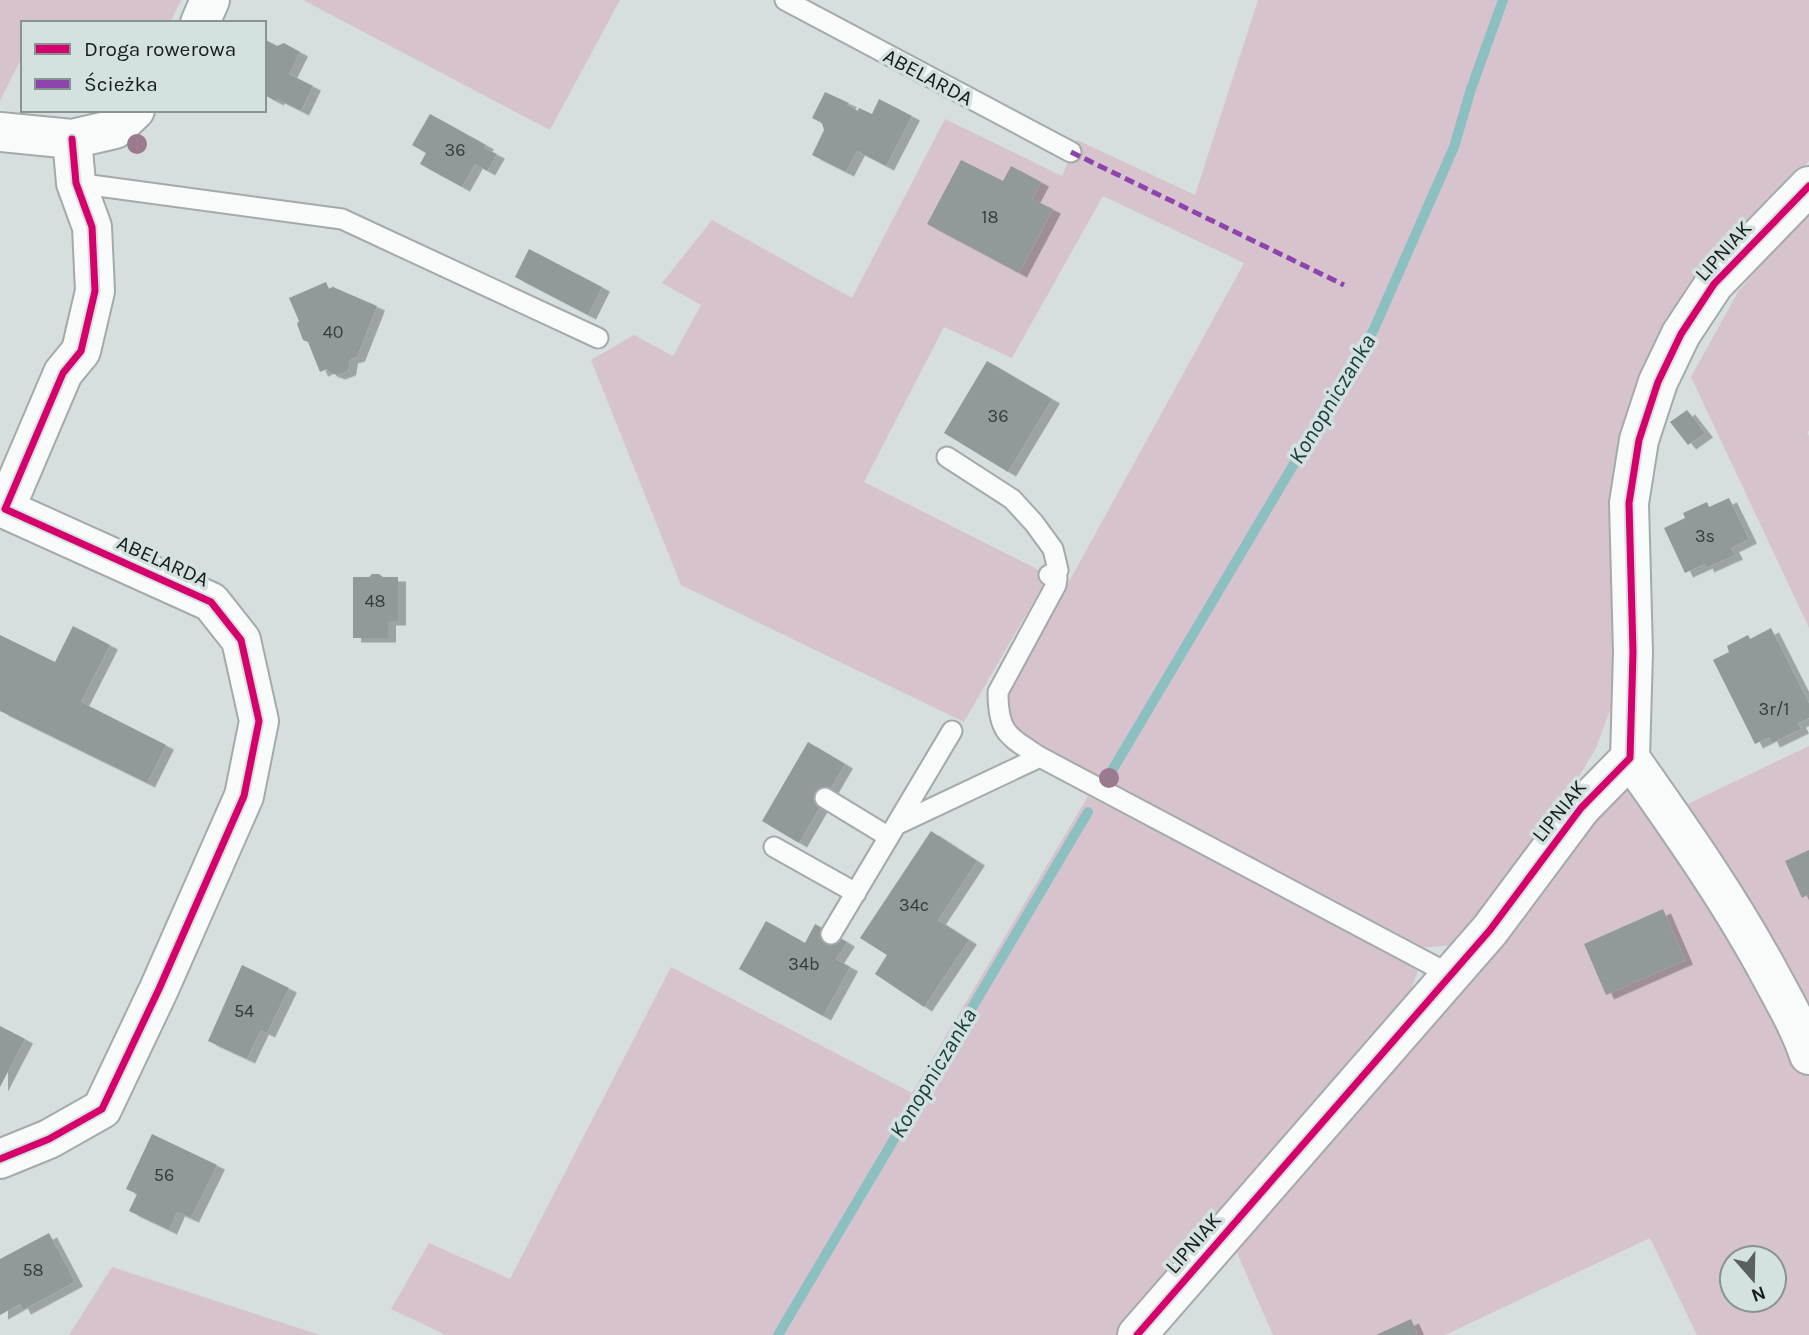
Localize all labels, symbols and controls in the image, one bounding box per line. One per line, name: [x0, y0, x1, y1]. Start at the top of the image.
legend: [21, 21, 266, 112]
text: Droga rowerowa: [84, 37, 236, 61]
street label: ABELARDA: [879, 43, 977, 111]
text: Ścieżka: [84, 72, 158, 96]
house number: 36: [445, 139, 465, 161]
house number: 18: [981, 206, 999, 228]
street label: LIPNIAK: [1690, 216, 1756, 286]
house number: 40: [323, 321, 343, 343]
water label: Konopniczanka: [1283, 329, 1381, 469]
house number: 36: [988, 405, 1008, 427]
house number: 3s: [1695, 525, 1715, 547]
street label: ABELARDA: [114, 530, 212, 592]
house number: 48: [364, 590, 386, 612]
house number: 3r/1: [1759, 698, 1789, 720]
street label: LIPNIAK: [1527, 775, 1591, 847]
house number: 34c: [899, 894, 929, 916]
house number: 34b: [788, 953, 820, 975]
house number: 54: [234, 1000, 254, 1022]
water label: Konopniczanka: [884, 1003, 982, 1143]
house number: 56: [154, 1164, 174, 1186]
street label: LIPNIAK: [1160, 1208, 1226, 1278]
north arrow: [1718, 1244, 1788, 1314]
house number: 58: [22, 1259, 44, 1281]
text: N: [1748, 1281, 1769, 1307]

